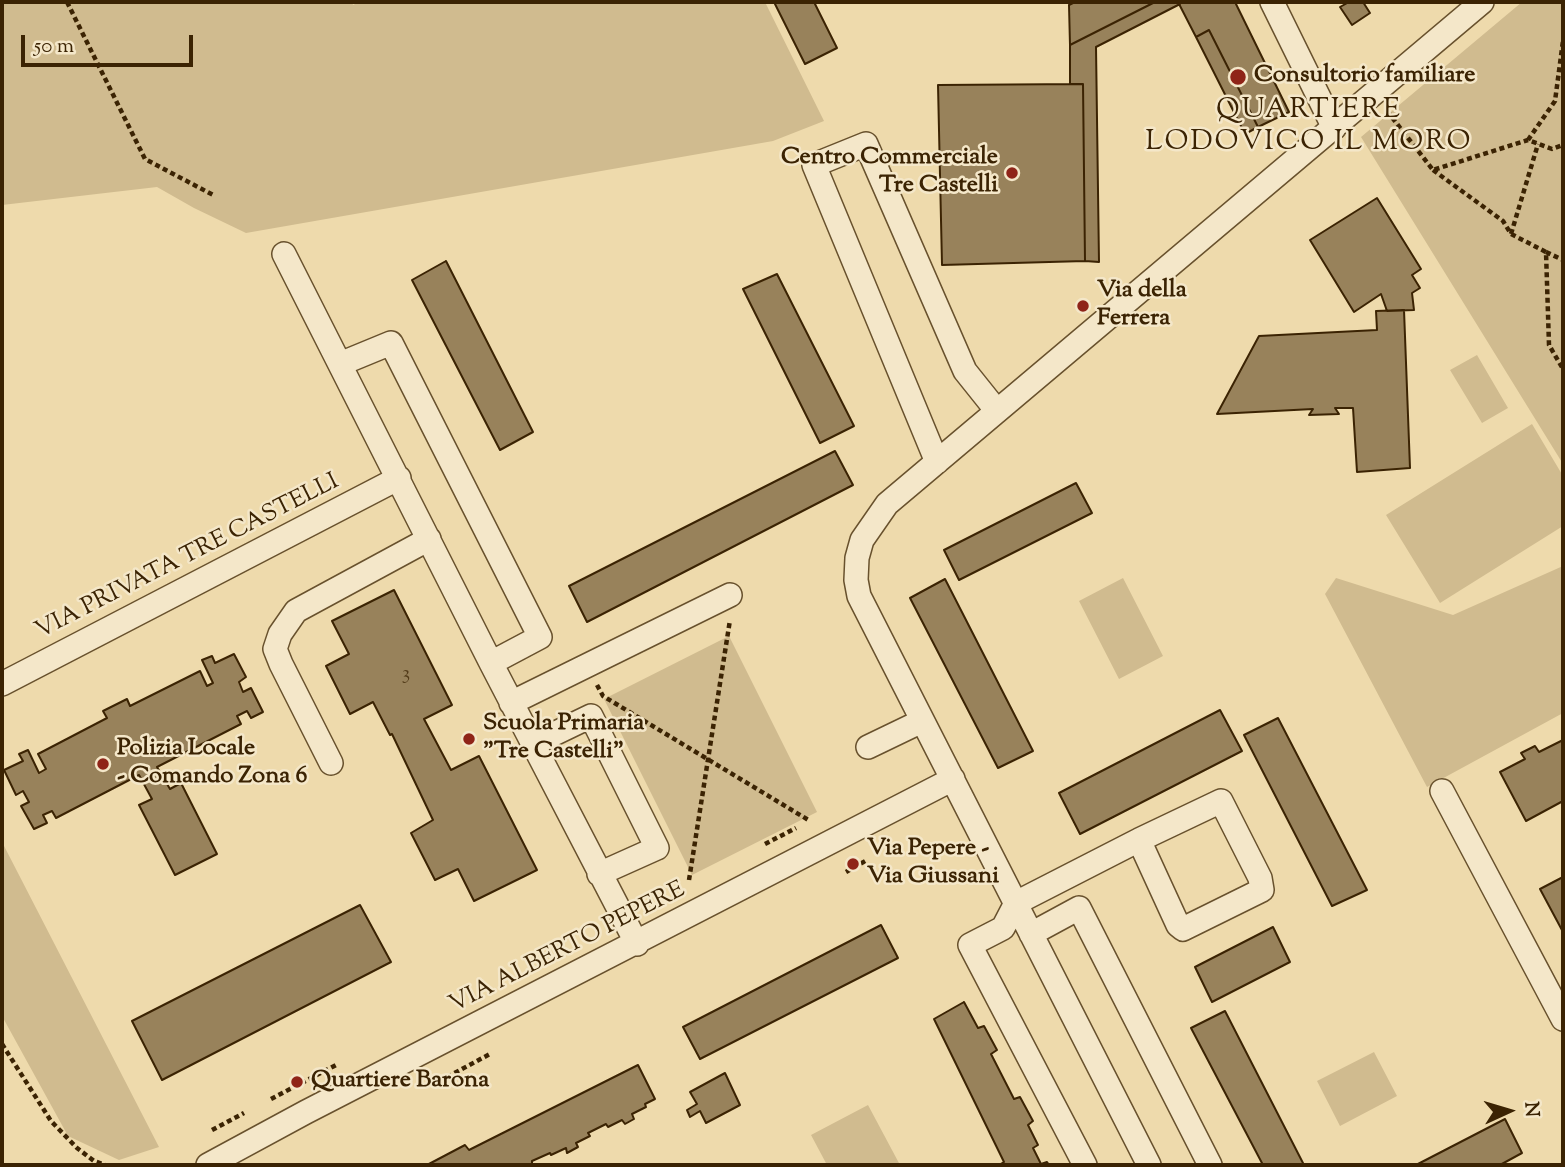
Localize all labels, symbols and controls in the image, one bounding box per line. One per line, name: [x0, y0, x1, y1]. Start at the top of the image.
scale bar: [24, 21, 196, 65]
text: 50 m: [34, 32, 74, 62]
place label: Consultorio familiare: [1254, 63, 1475, 91]
marker: Consultorio familiare: [1228, 67, 1248, 87]
district label: QUARTIERE LODOVICO IL MORO: [1148, 95, 1470, 161]
place label: Centro Commerciale Tre Castelli: [781, 145, 998, 201]
marker: Centro Commerciale Tre Castelli: [1004, 165, 1020, 181]
place label: Via della Ferrera: [1097, 278, 1187, 334]
marker: Via della Ferrera: [1075, 298, 1091, 314]
street label: VIA PRIVATA TRE CASTELLI: [31, 469, 345, 647]
house number: 3: [402, 662, 410, 688]
place label: Scuola Primaria "Tre Castelli": [483, 711, 644, 767]
marker: Scuola Primaria "Tre Castelli": [461, 731, 477, 747]
place label: Polizia Locale - Comando Zona 6: [117, 736, 307, 792]
marker: Polizia Locale - Comando Zona 6: [95, 756, 111, 772]
place label: Via Pepere - Via Giussani: [867, 836, 999, 892]
marker: Via Pepere - Via Giussani: [845, 856, 861, 872]
street label: VIA ALBERTO PEPERE: [445, 877, 691, 1021]
place label: Quartiere Barona: [311, 1068, 489, 1096]
marker: Quartiere Barona: [289, 1074, 305, 1090]
north arrow: [1474, 1076, 1544, 1146]
text: N: [1516, 1101, 1544, 1118]

